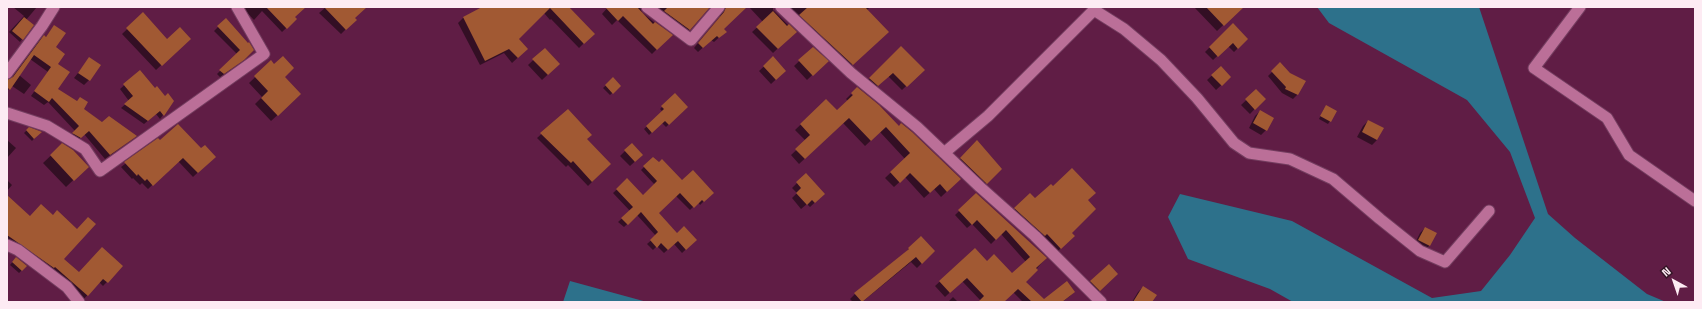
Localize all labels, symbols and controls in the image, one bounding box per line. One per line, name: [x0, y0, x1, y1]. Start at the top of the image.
north arrow: [1654, 261, 1694, 301]
text: N: [1659, 264, 1674, 280]

